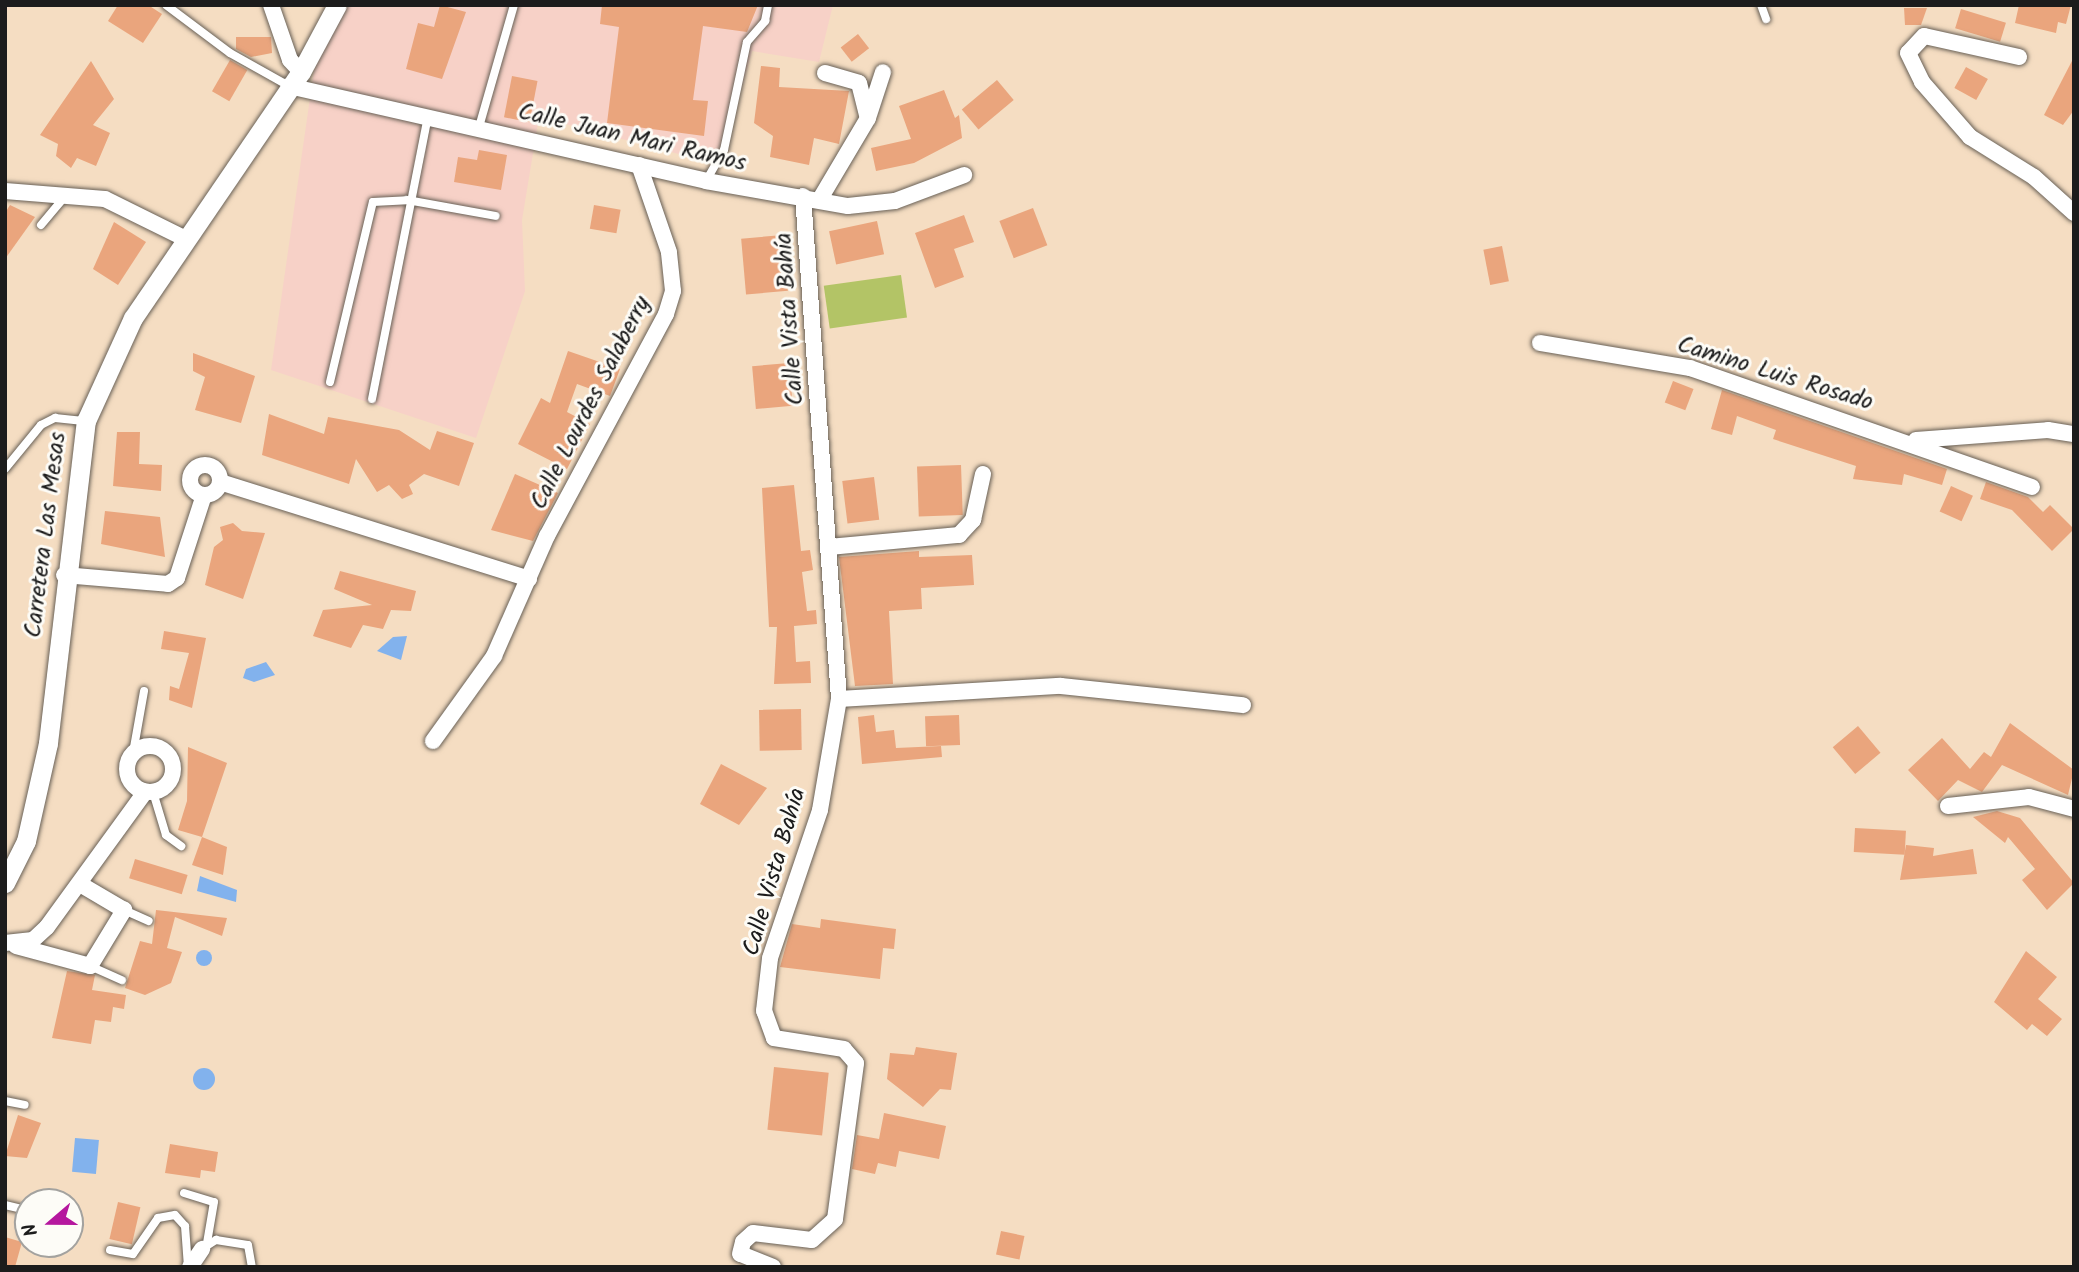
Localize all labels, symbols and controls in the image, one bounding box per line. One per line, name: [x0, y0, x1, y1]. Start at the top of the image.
street label: Calle Juan Mari Ramos: [515, 98, 749, 178]
street label: Calle Vista Bahía: [770, 232, 810, 406]
street label: Calle Lourdes Salaberry: [525, 292, 657, 514]
street label: Camino Luis Rosado: [1674, 331, 1876, 417]
street label: Carretera Las Mesas: [19, 431, 73, 639]
street label: Calle Vista Bahía: [737, 785, 813, 959]
north arrow: [14, 1188, 84, 1258]
text: N: [15, 1219, 47, 1240]

